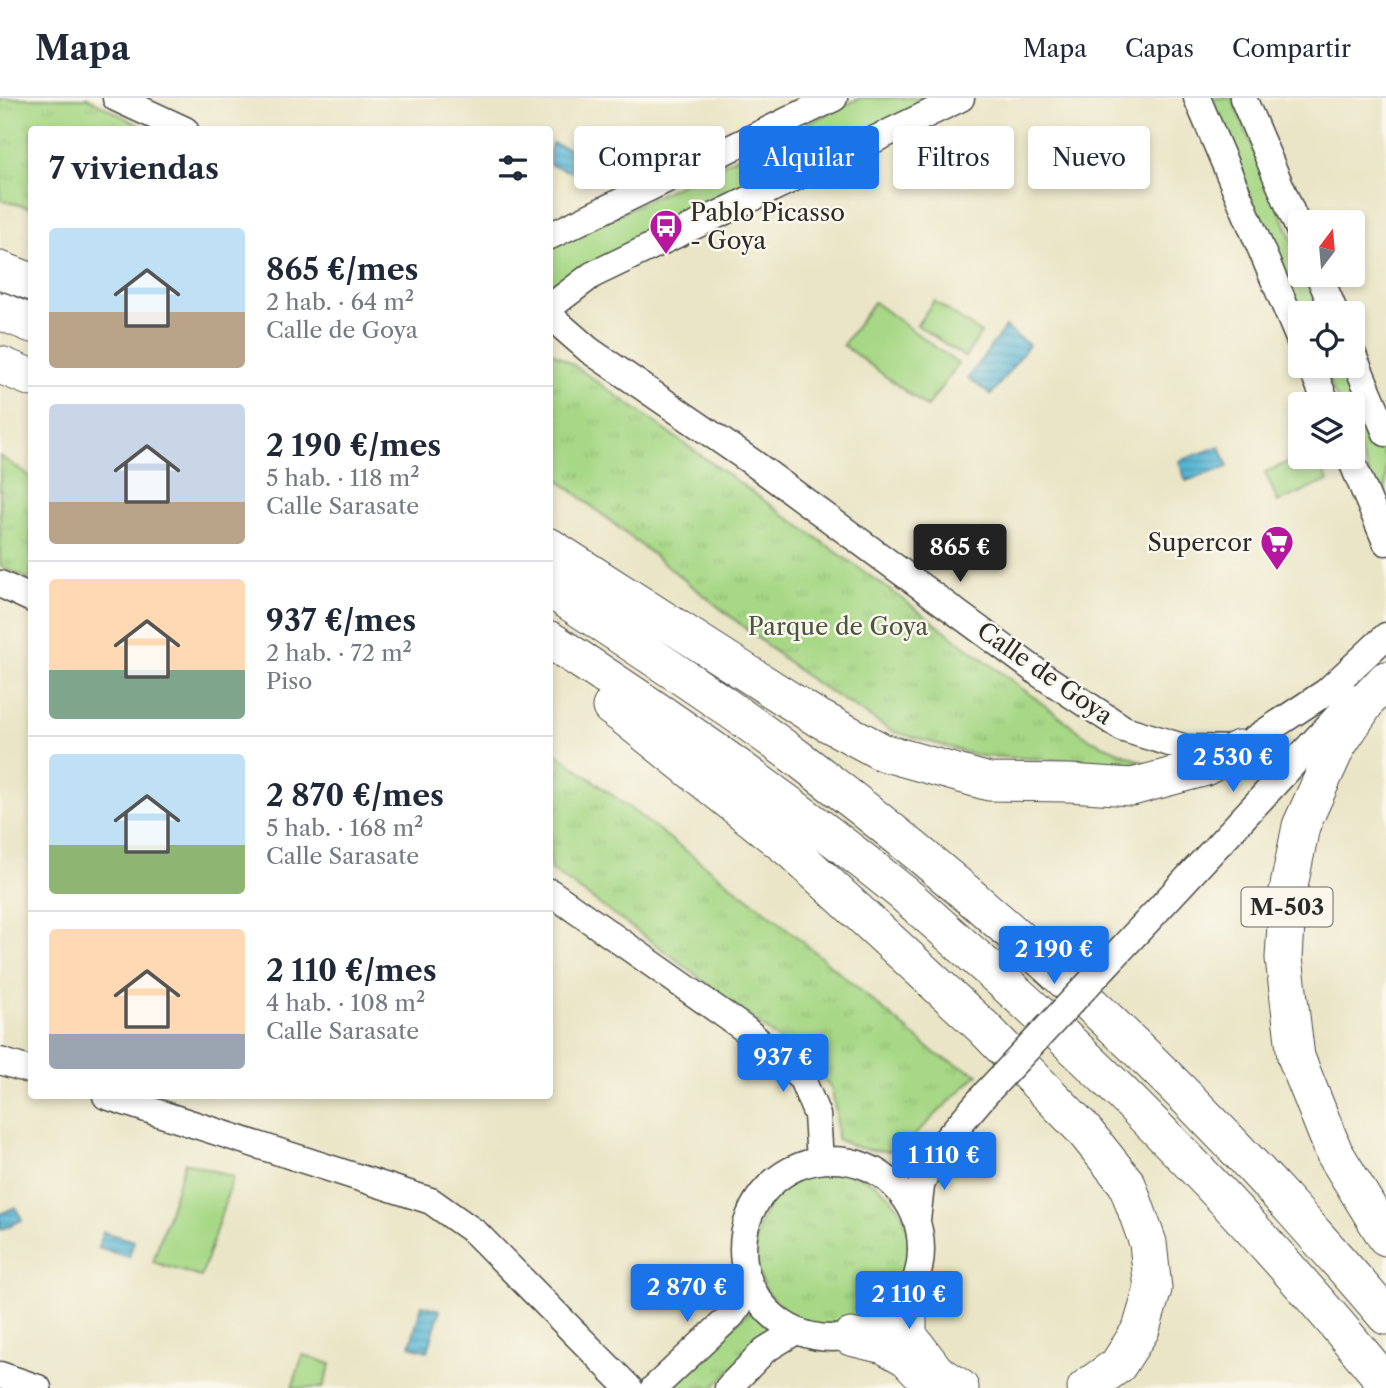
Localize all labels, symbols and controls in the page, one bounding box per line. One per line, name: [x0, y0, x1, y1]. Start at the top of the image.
text: Mapa: [35, 28, 130, 69]
text: Mapa: [1023, 34, 1087, 63]
text: Capas: [1125, 34, 1194, 63]
text: Compartir: [1232, 34, 1351, 63]
chip: Comprar: [574, 126, 725, 189]
chip: Alquilar: [739, 126, 879, 189]
chip: Filtros: [893, 126, 1014, 189]
chip: Nuevo: [1028, 126, 1150, 189]
icon: filters: [494, 149, 532, 187]
text: 7 viviendas: [49, 150, 219, 187]
place label: Pablo Picasso - Goya: [690, 198, 845, 255]
bus stop icon: Pablo Picasso - Goya: [647, 207, 685, 256]
north arrow: [1288, 210, 1365, 287]
map controls: [1288, 210, 1365, 469]
text: 865 €/mes: [266, 251, 419, 288]
icon: home: [105, 256, 189, 340]
text: 2 hab. · 64 m²: [266, 288, 414, 316]
button: locate: [1288, 301, 1365, 378]
text: Calle de Goya: [266, 316, 418, 344]
button: layers: [1288, 392, 1365, 469]
text: 2 190 €/mes: [266, 427, 441, 464]
icon: home: [105, 432, 189, 516]
text: 5 hab. · 118 m²: [266, 464, 420, 492]
text: Calle Sarasate: [266, 492, 419, 520]
supermarket icon: Supercor: [1258, 523, 1296, 572]
pin: 865 €: [911, 524, 1009, 584]
place label: Supercor: [1147, 528, 1252, 557]
text: 865 €: [930, 533, 990, 561]
text: 937 €/mes: [266, 602, 416, 639]
icon: home: [105, 607, 189, 691]
park label: Parque de Goya: [748, 612, 928, 641]
street label: Calle de Goya: [972, 616, 1118, 731]
text: 2 hab. · 72 m²: [266, 639, 412, 667]
text: Piso: [266, 667, 312, 695]
pin: 2 530 €: [1168, 734, 1298, 794]
text: 2 530 €: [1193, 743, 1273, 771]
text: 2 870 €/mes: [266, 777, 444, 814]
icon: home: [105, 782, 189, 866]
text: 5 hab. · 168 m²: [266, 814, 423, 842]
text: Calle Sarasate: [266, 842, 419, 870]
road number: M-503: [1242, 888, 1332, 926]
pin: 2 190 €: [989, 926, 1119, 986]
text: 2 190 €: [1015, 935, 1093, 963]
text: 2 110 €/mes: [266, 952, 437, 989]
icon: home: [105, 957, 189, 1041]
text: 4 hab. · 108 m²: [266, 989, 425, 1017]
text: Calle Sarasate: [266, 1017, 419, 1045]
pin: 937 €: [734, 1034, 832, 1094]
text: 937 €: [753, 1043, 813, 1071]
pin: 1 110 €: [879, 1132, 1009, 1192]
text: 1 110 €: [908, 1141, 980, 1169]
pin: 2 870 €: [622, 1264, 752, 1324]
pin: 2 110 €: [844, 1272, 974, 1331]
text: 2 870 €: [647, 1273, 727, 1301]
text: 2 110 €: [872, 1280, 946, 1308]

